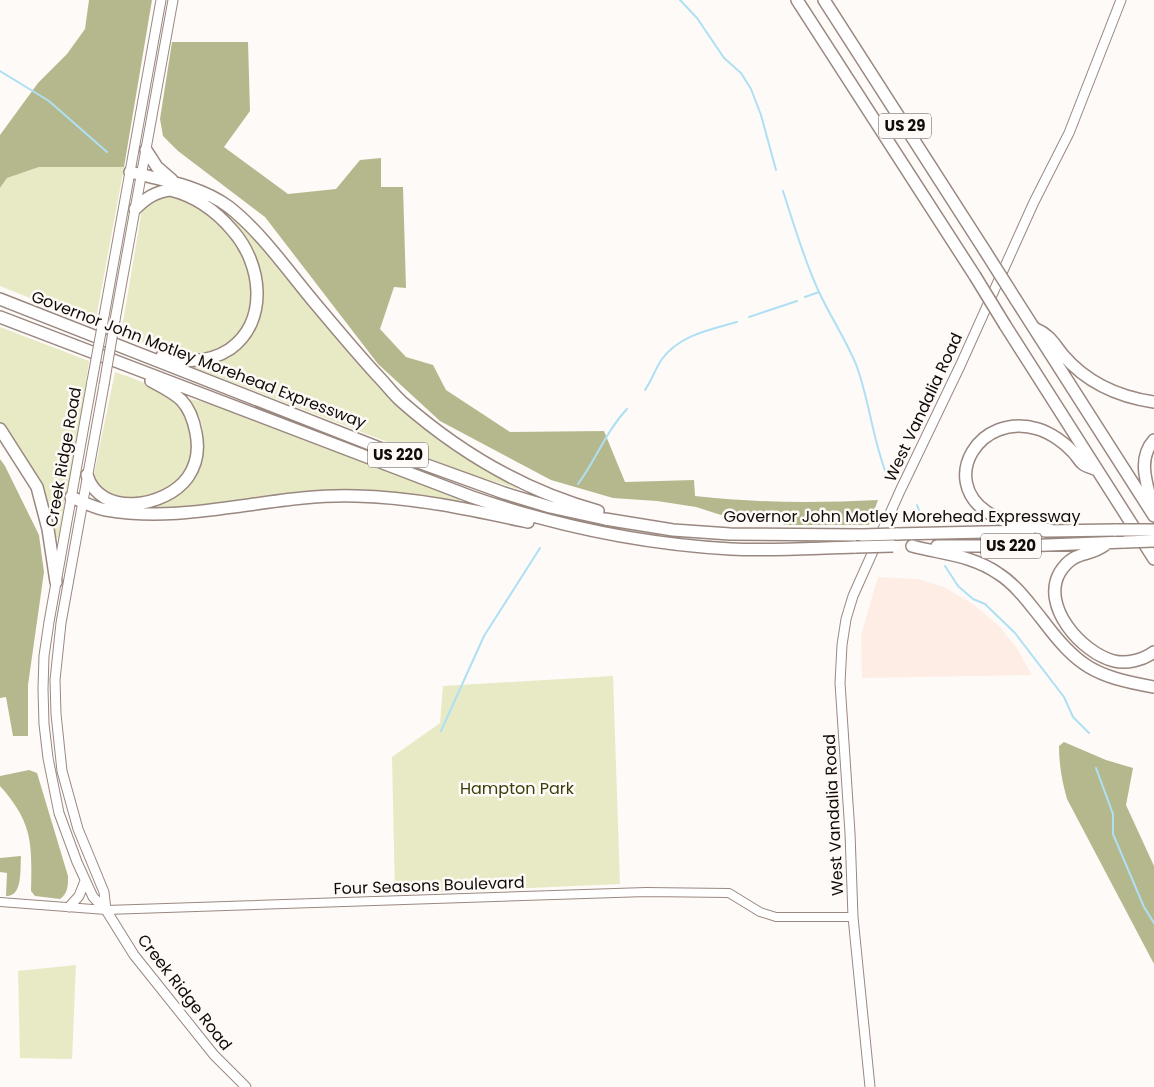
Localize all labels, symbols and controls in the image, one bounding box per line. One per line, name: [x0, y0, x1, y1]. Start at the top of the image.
road number: US 29: [879, 114, 931, 138]
street label: Governor John Motley Morehead Expressway: [28, 285, 370, 434]
street label: West Vandalia Road: [879, 329, 968, 486]
street label: Creek Ridge Road: [40, 385, 87, 529]
road number: US 220: [368, 442, 428, 468]
street label: Governor John Motley Morehead Expressway: [724, 505, 1080, 528]
road number: US 220: [981, 534, 1041, 558]
street label: West Vandalia Road: [818, 733, 849, 896]
park label: Hampton Park: [460, 777, 575, 800]
street label: Four Seasons Boulevard: [333, 871, 525, 900]
street label: Creek Ridge Road: [132, 929, 237, 1055]

